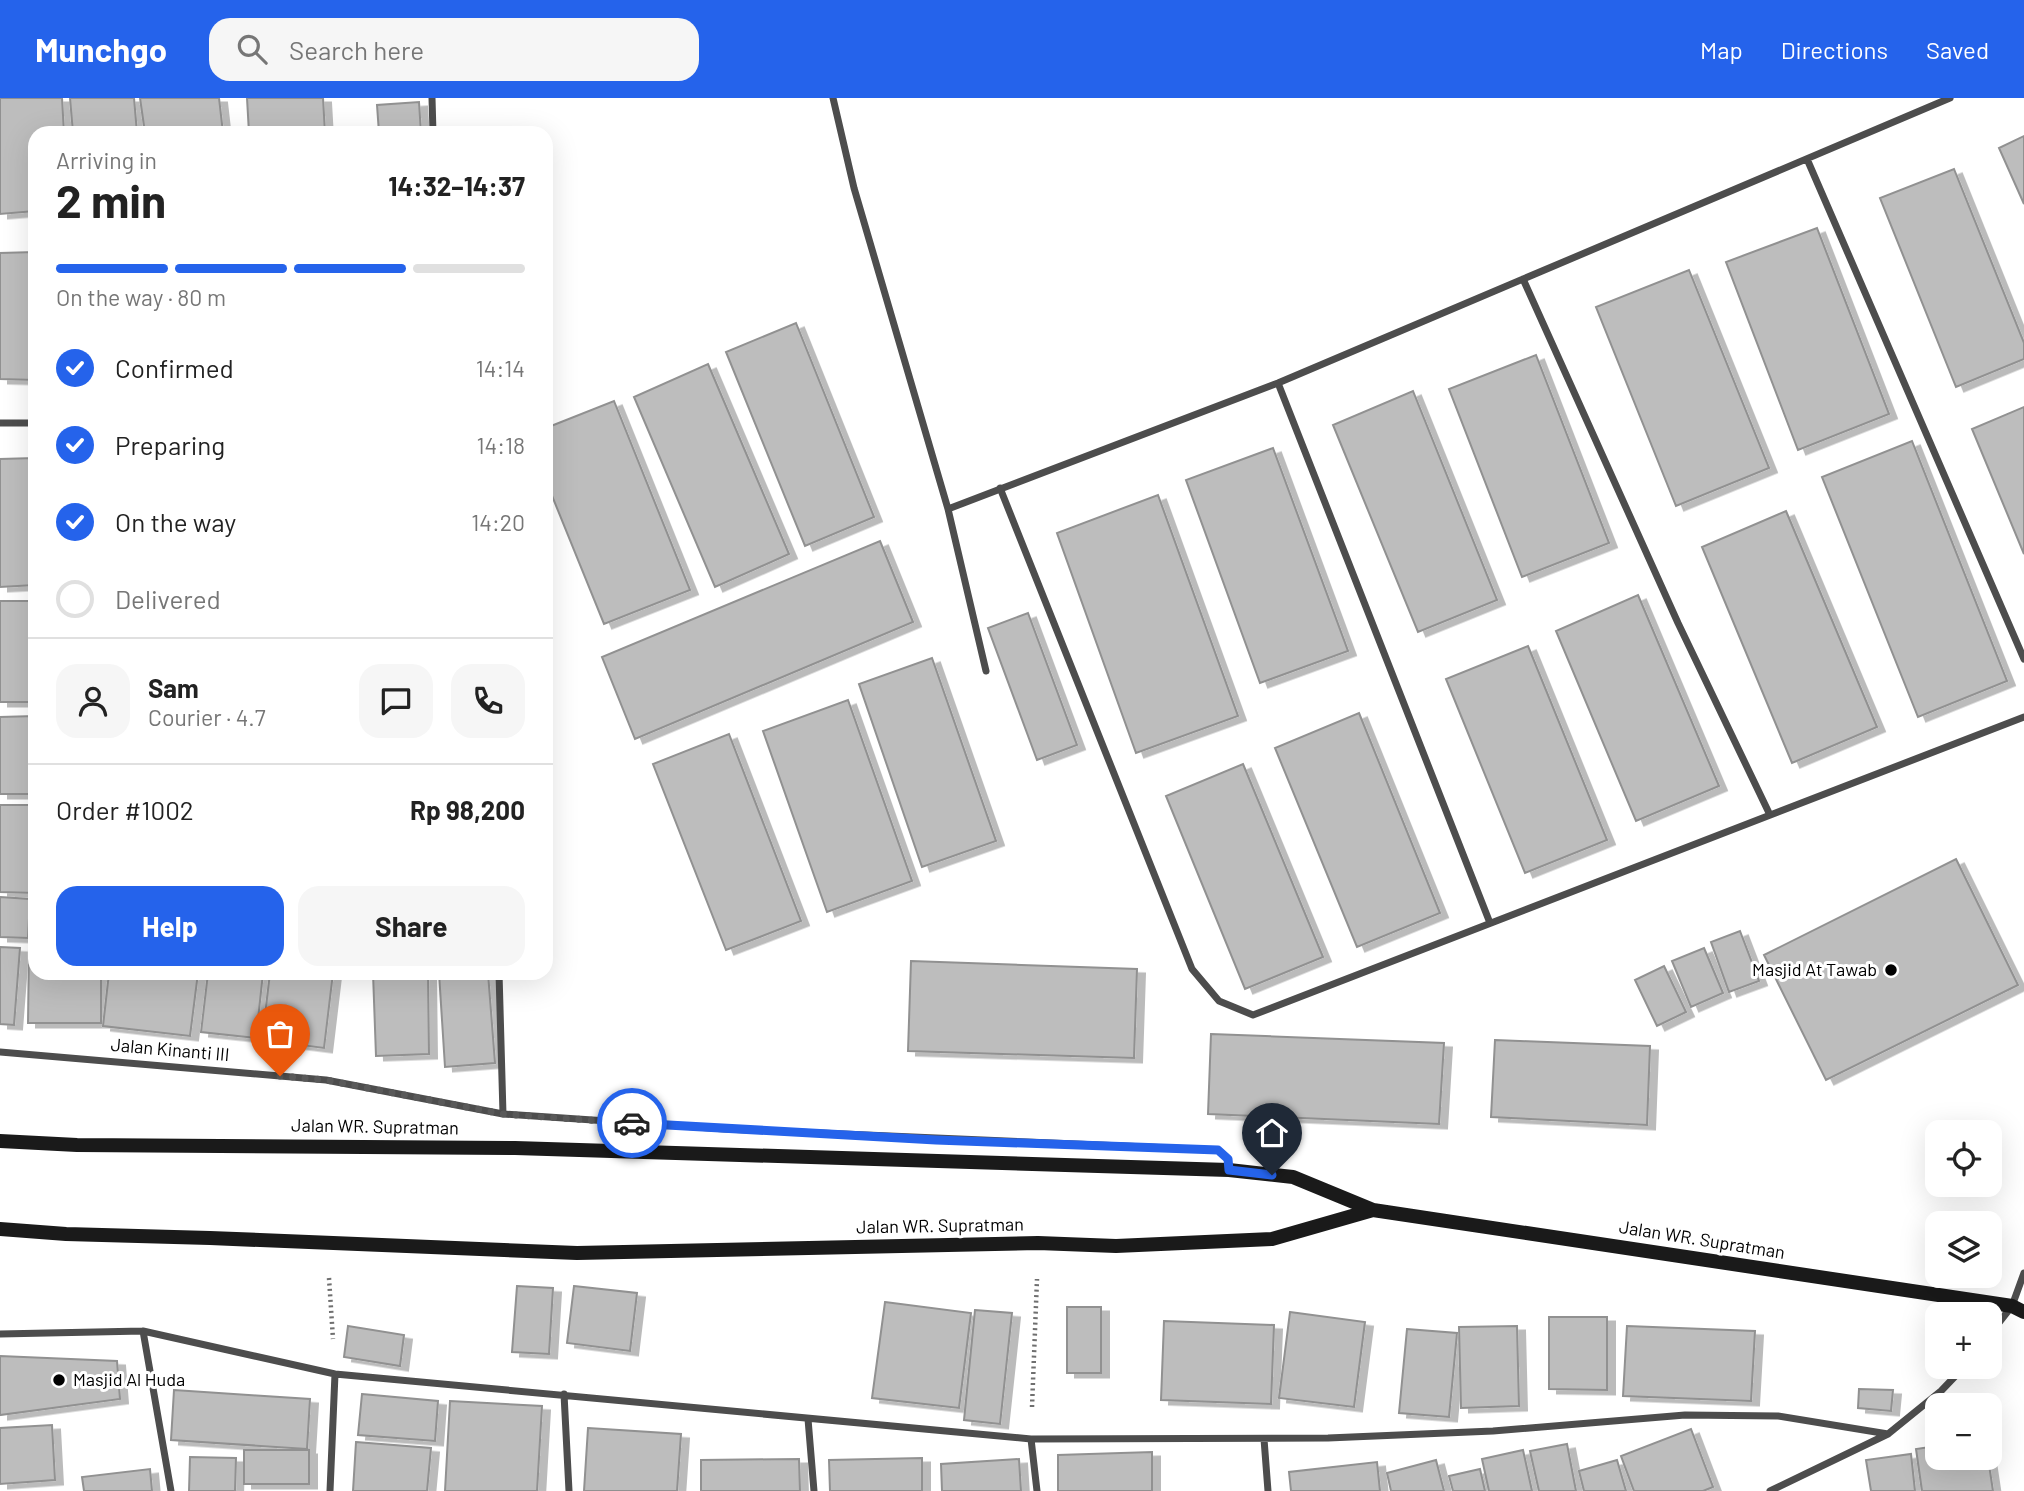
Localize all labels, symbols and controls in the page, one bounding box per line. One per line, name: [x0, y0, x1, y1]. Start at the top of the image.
search box: [209, 18, 699, 81]
text: Munchgo: [35, 29, 167, 69]
icon: search: [233, 30, 271, 68]
text: Search here: [289, 34, 424, 65]
text: Map: [1700, 35, 1743, 64]
text: Directions: [1781, 35, 1888, 64]
text: Saved: [1926, 35, 1989, 64]
text: Arriving in: [56, 146, 157, 174]
text: 14:32–14:37: [388, 170, 525, 201]
text: 2 min: [56, 172, 166, 227]
text: On the way · 80 m: [56, 283, 226, 311]
icon: check: [56, 349, 94, 387]
text: Confirmed: [115, 352, 234, 383]
text: 14:14: [476, 354, 525, 382]
icon: check: [56, 426, 94, 464]
text: Preparing: [115, 429, 225, 460]
text: 14:18: [476, 431, 525, 459]
icon: check: [56, 503, 94, 541]
text: On the way: [115, 506, 236, 537]
text: 14:20: [471, 508, 525, 536]
text: Delivered: [115, 583, 221, 614]
button: person: [56, 664, 130, 738]
button: chat: [359, 664, 433, 738]
button: phone: [451, 664, 525, 738]
text: Sam: [148, 672, 199, 703]
text: Courier · 4.7: [148, 703, 266, 731]
text: Order #1002: [56, 794, 194, 825]
text: Rp 98,200: [410, 794, 525, 825]
button: Help: [56, 886, 284, 966]
button: Share: [298, 886, 525, 966]
place label: Masjid At Tawab: [1752, 958, 1877, 980]
marker: Masjid At Tawab: [1883, 962, 1899, 978]
pin: [250, 1004, 310, 1076]
icon: bag: [261, 1015, 299, 1053]
street label: Jalan Kinanti III: [110, 1033, 230, 1065]
courier: [597, 1088, 667, 1158]
pin: [1242, 1103, 1302, 1175]
icon: car: [613, 1104, 651, 1142]
street label: Jalan WR. Supratman: [291, 1114, 459, 1138]
icon: home: [1253, 1114, 1291, 1152]
map controls: [1925, 1120, 2002, 1470]
button: locate: [1925, 1120, 2002, 1197]
button: layers: [1925, 1211, 2002, 1288]
street label: Jalan WR. Supratman: [856, 1213, 1024, 1237]
street label: Jalan WR. Supratman: [1618, 1215, 1787, 1263]
button: +: [1925, 1302, 2002, 1379]
place label: Masjid Al Huda: [73, 1368, 185, 1390]
marker: Masjid Al Huda: [51, 1372, 67, 1388]
button: −: [1925, 1393, 2002, 1470]

